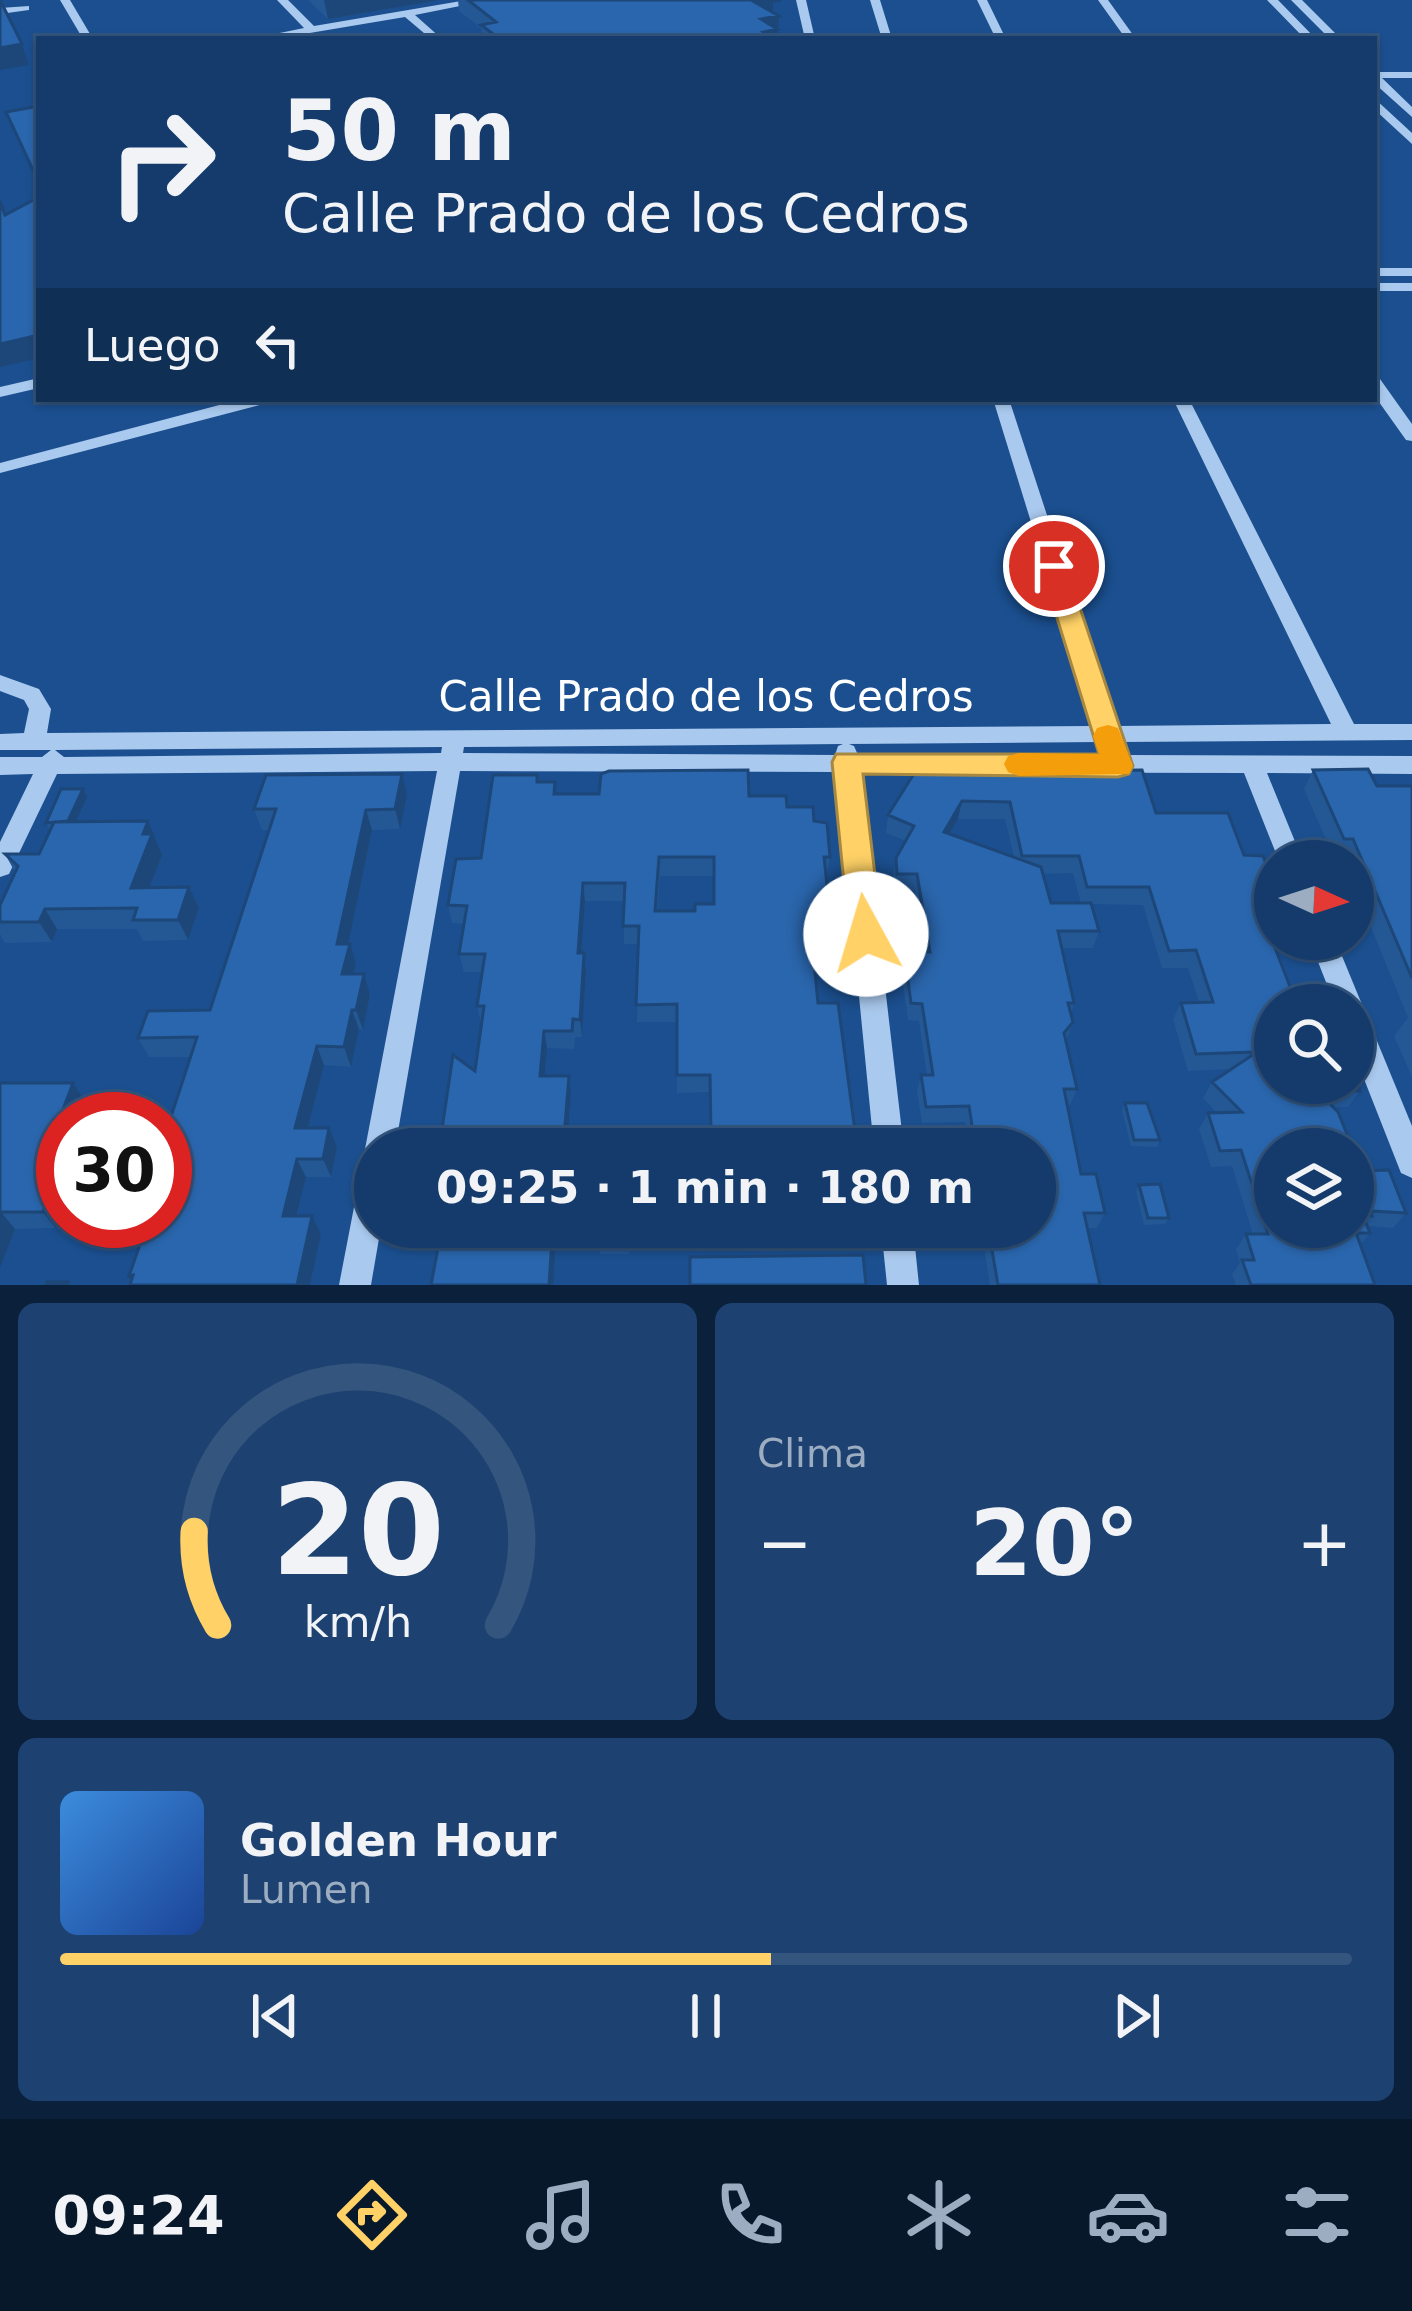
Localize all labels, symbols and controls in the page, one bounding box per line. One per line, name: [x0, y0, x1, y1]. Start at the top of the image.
text: 50 m: [282, 82, 516, 180]
icon: right: [84, 84, 240, 240]
text: Calle Prado de los Cedros: [282, 182, 970, 245]
icon: left: [245, 312, 311, 378]
text: Luego: [84, 319, 221, 372]
pin: [1003, 515, 1105, 617]
icon: arrive: [1021, 533, 1087, 599]
street label: Calle Prado de los Cedros: [438, 672, 974, 721]
north arrow: [1254, 840, 1374, 960]
map controls: [1254, 840, 1374, 1248]
position arrow: [803, 871, 929, 997]
button: search: [1254, 984, 1374, 1104]
speed limit sign: 30: [36, 1092, 192, 1248]
button: layers: [1254, 1128, 1374, 1248]
text: 09:25 · 1 min · 180 m: [436, 1161, 974, 1214]
text: Clima: [757, 1431, 868, 1476]
text: 20: [271, 1458, 444, 1603]
text: 20°: [969, 1491, 1140, 1596]
text: −: [757, 1505, 812, 1582]
text: +: [1297, 1505, 1352, 1582]
text: km/h: [303, 1596, 412, 1646]
text: Golden Hour: [240, 1814, 557, 1867]
text: Lumen: [240, 1867, 372, 1912]
icon: previous: [242, 1983, 308, 2049]
icon: pause: [673, 1983, 739, 2049]
icon: next: [1104, 1983, 1170, 2049]
icon: directions: [330, 2173, 414, 2257]
icon: music: [519, 2173, 603, 2257]
icon: phone: [708, 2173, 792, 2257]
icon: climate: [897, 2173, 981, 2257]
icon: car: [1086, 2173, 1170, 2257]
icon: filters: [1275, 2173, 1359, 2257]
text: 09:24: [53, 2184, 224, 2247]

